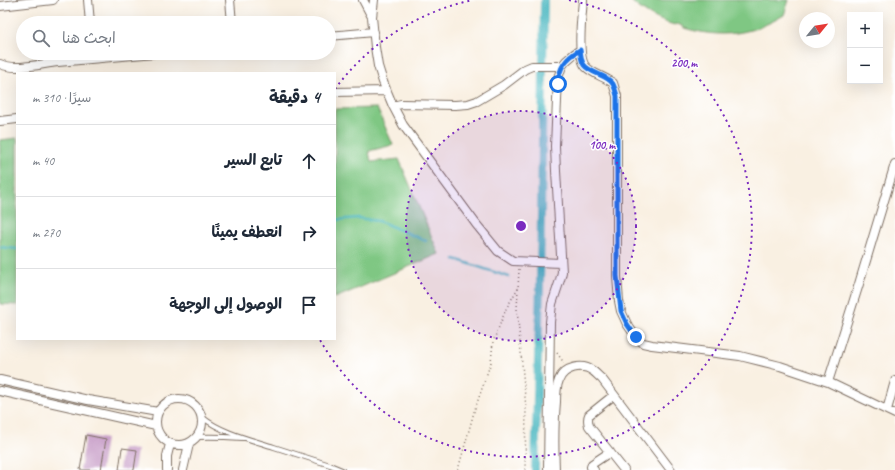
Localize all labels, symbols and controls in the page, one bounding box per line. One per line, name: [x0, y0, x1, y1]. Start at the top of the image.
north arrow: [799, 12, 835, 48]
map controls: [847, 12, 883, 84]
button: +: [847, 12, 883, 48]
search box: [16, 16, 336, 60]
icon: search: [30, 27, 52, 49]
text: ابحث هنا: [62, 29, 116, 48]
button: −: [847, 48, 883, 84]
text: 200 m: [671, 55, 698, 71]
route start: [549, 75, 567, 93]
text: 4 دقيقة: [269, 87, 320, 108]
text: سيرًا · 310 m: [32, 90, 91, 106]
text: 100 m: [589, 137, 616, 153]
icon: ahead: [298, 150, 320, 172]
text: تابع السير: [225, 151, 282, 170]
text: 40 m: [32, 153, 54, 169]
centre of rings: [514, 219, 528, 233]
icon: right: [298, 222, 320, 244]
text: انعطف يمينًا: [211, 223, 282, 242]
text: 270 m: [32, 225, 60, 241]
icon: arrive: [298, 294, 320, 316]
text: الوصول إلى الوجهة: [169, 295, 282, 314]
route end: [627, 328, 645, 346]

